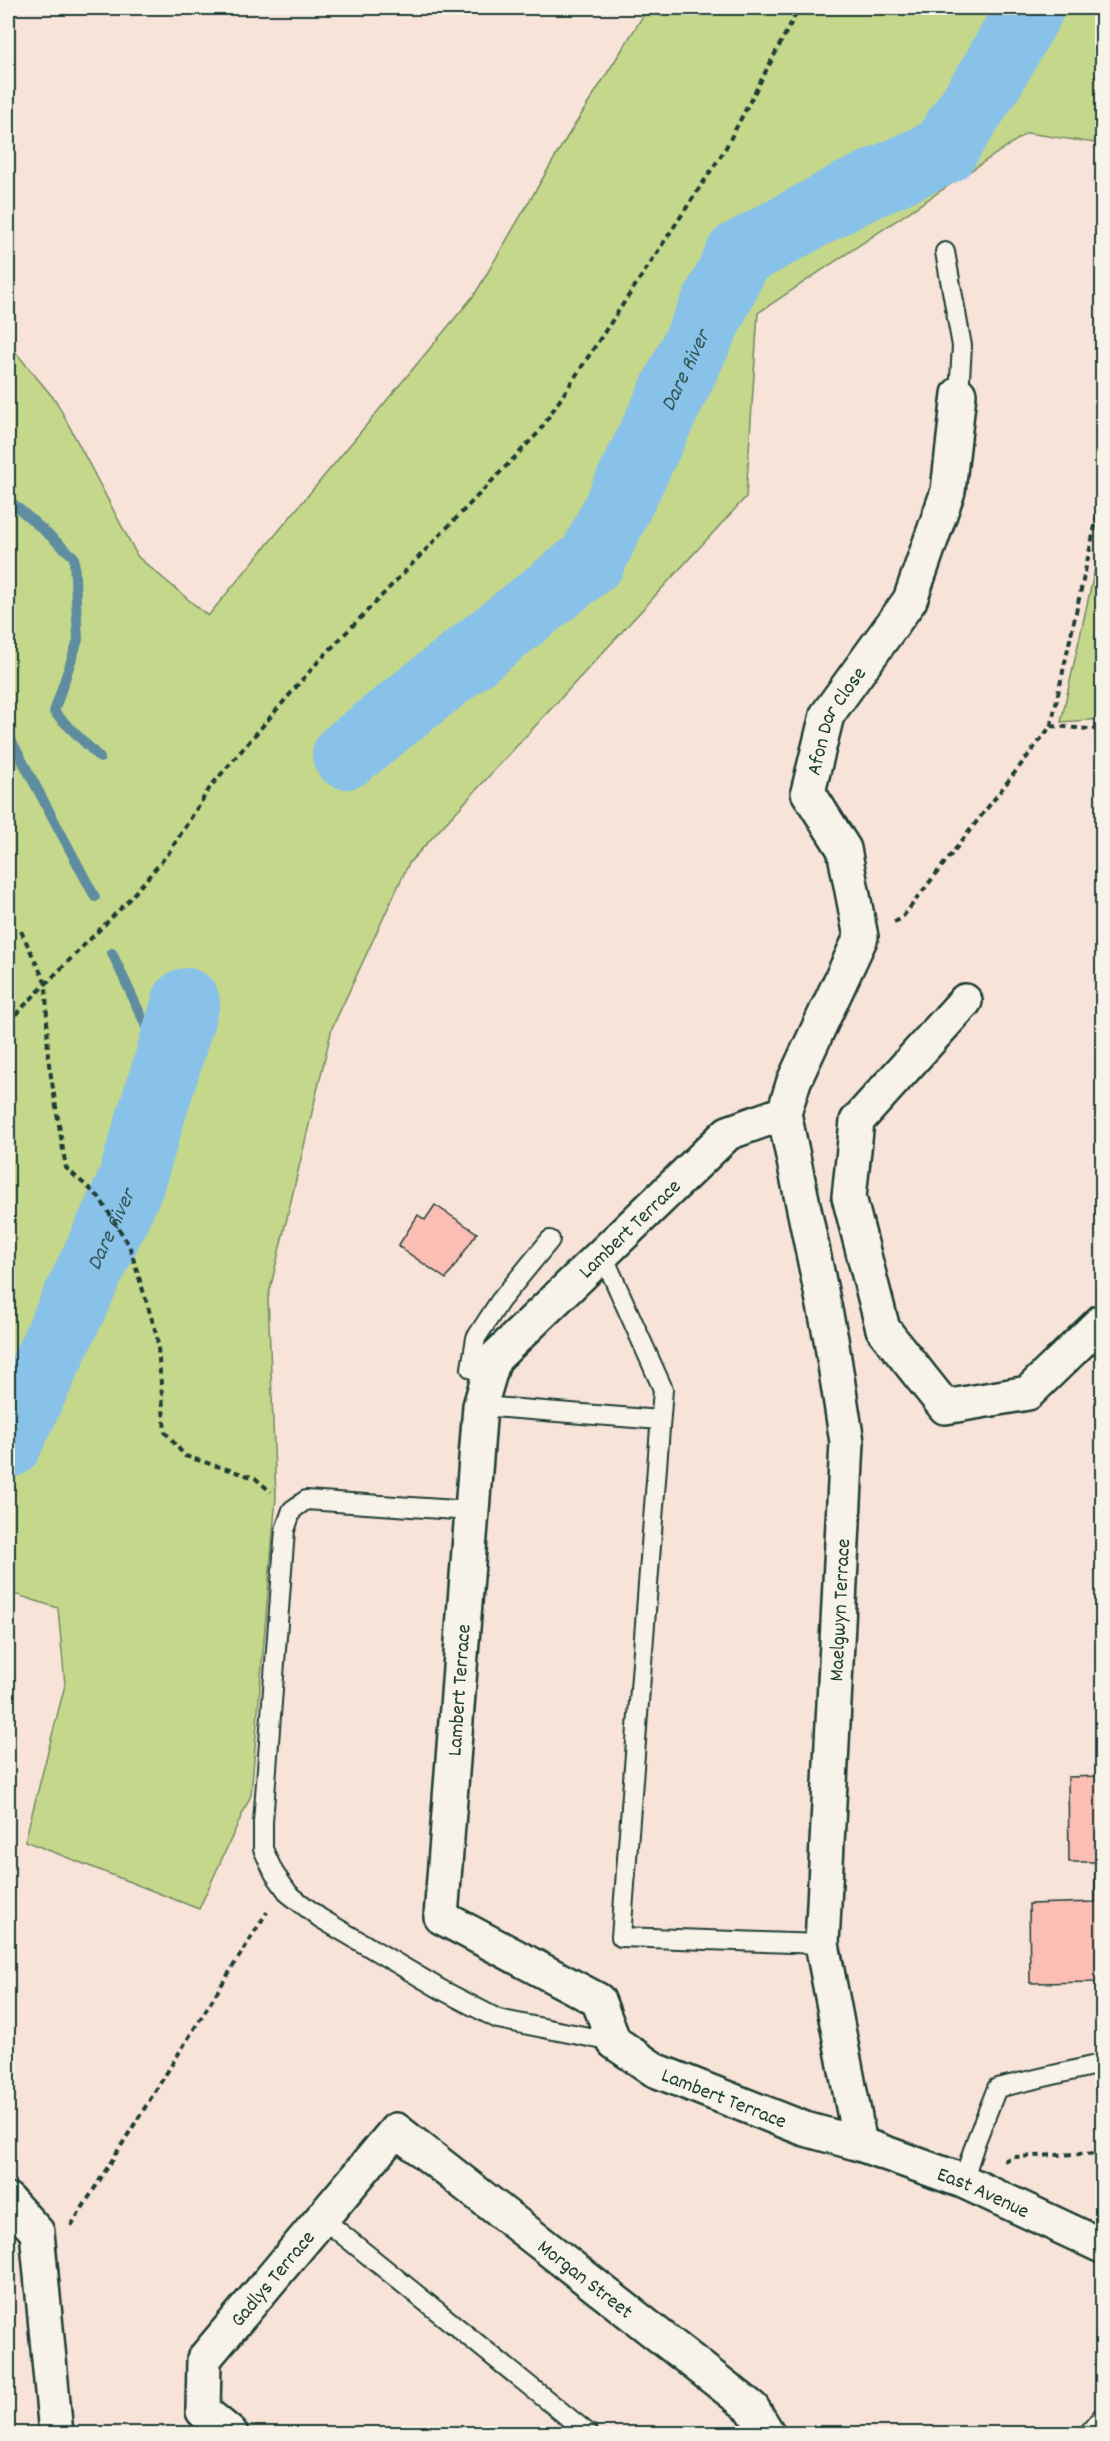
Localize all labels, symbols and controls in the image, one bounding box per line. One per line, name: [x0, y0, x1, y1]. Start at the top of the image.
water label: Dare River: [654, 323, 721, 417]
street label: Afon Dar Close: [801, 661, 875, 779]
street label: Lambert Terrace: [573, 1173, 689, 1287]
water label: Dare River: [80, 1182, 146, 1276]
street label: Maelgwyn Terrace: [823, 1538, 860, 1682]
street label: Lambert Terrace: [441, 1623, 481, 1757]
street label: Lambert Terrace: [656, 2062, 790, 2138]
street label: East Avenue: [932, 2161, 1033, 2228]
street label: Gadlys Terrace: [225, 2225, 324, 2335]
street label: Morgan Street: [530, 2234, 638, 2328]

